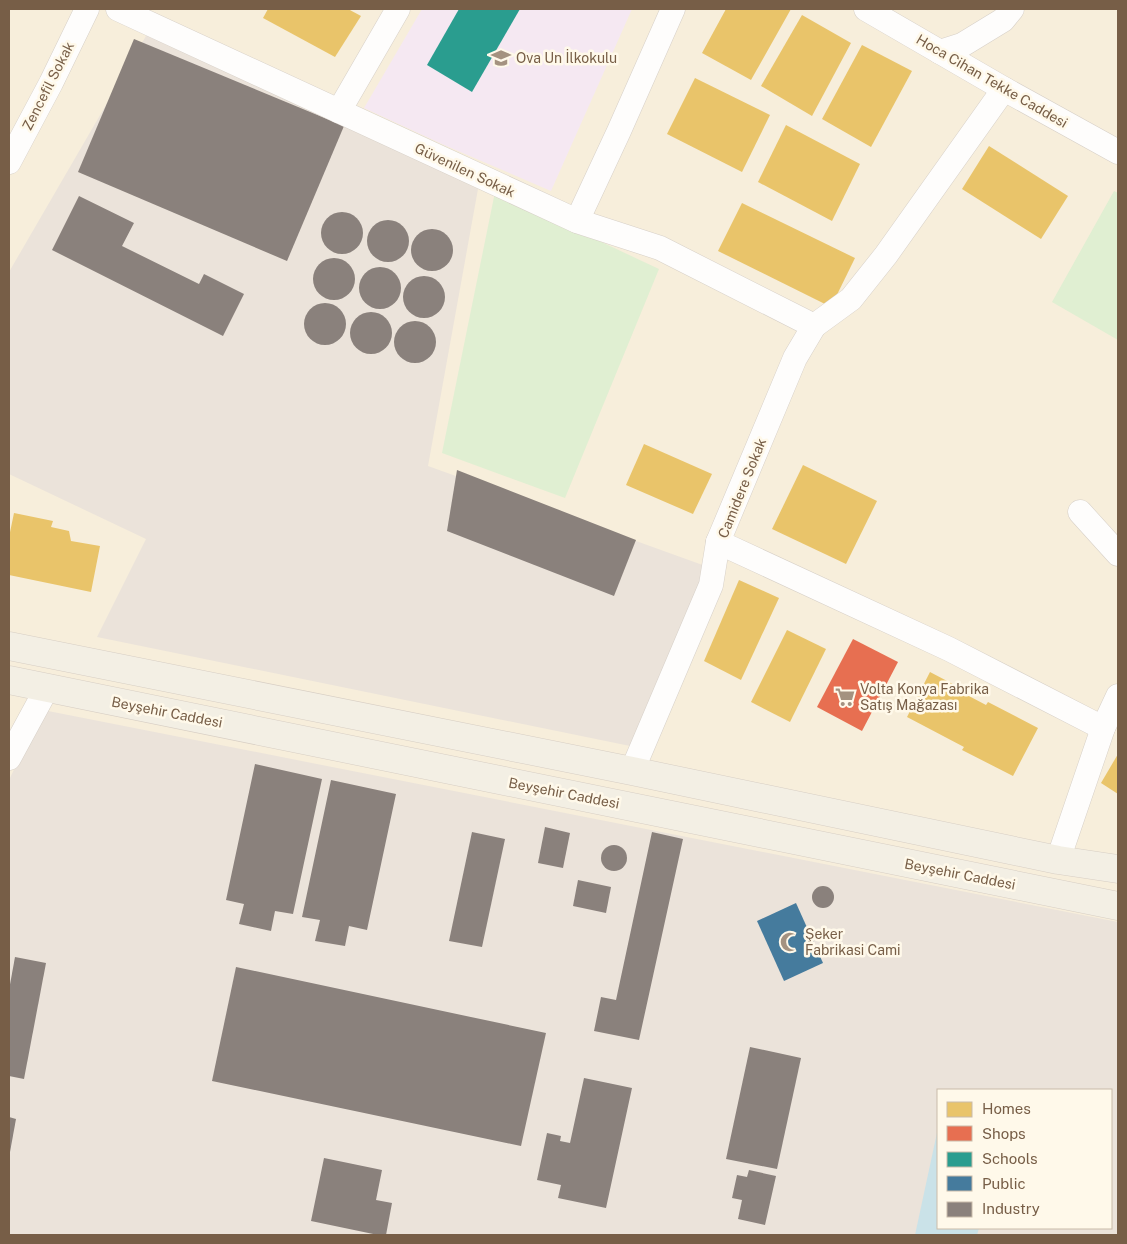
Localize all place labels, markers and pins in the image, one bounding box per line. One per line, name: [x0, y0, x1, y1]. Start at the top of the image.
school or university icon: Ova Un İlkokulu: [490, 47, 512, 69]
place label: Ova Un İlkokulu: [516, 48, 617, 66]
place label: Volta Konya Fabrika Satış Mağazası: [860, 681, 989, 713]
supermarket icon: Volta Konya Fabrika Satış Mağazası: [834, 686, 856, 708]
place label: Şeker Fabrikasi Cami: [805, 926, 900, 958]
mosque icon: Şeker Fabrikasi Cami: [779, 931, 801, 953]

